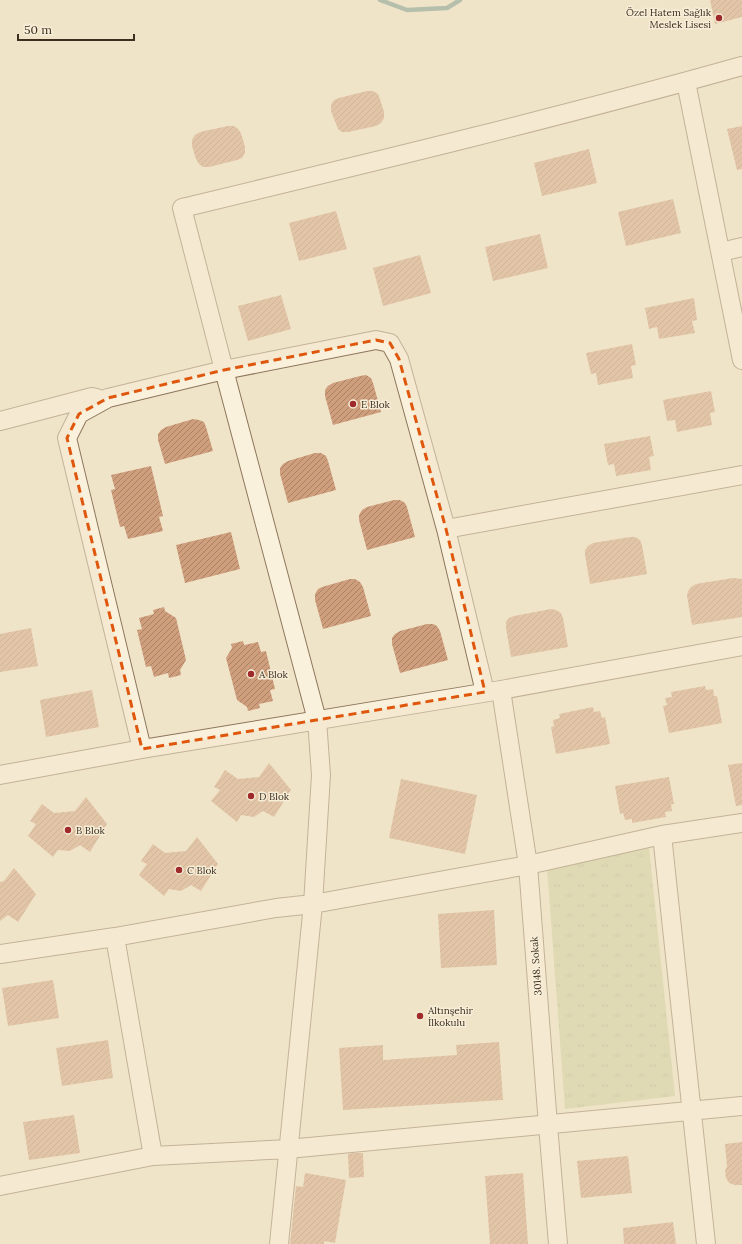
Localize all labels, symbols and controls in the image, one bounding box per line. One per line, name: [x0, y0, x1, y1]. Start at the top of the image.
place label: Özel Hatem Sağlık Meslek Lisesi: [626, 6, 712, 31]
marker: Özel Hatem Sağlık Meslek Lisesi: [714, 13, 724, 23]
scale bar: [18, 16, 134, 42]
text: 50 m: [24, 22, 52, 37]
place label: E Blok: [361, 398, 391, 411]
marker: E Blok: [348, 399, 358, 409]
place label: A Blok: [258, 668, 289, 681]
marker: A Blok: [246, 669, 256, 679]
place label: D Blok: [259, 790, 290, 803]
marker: D Blok: [246, 791, 256, 801]
place label: B Blok: [76, 824, 106, 837]
marker: B Blok: [63, 825, 73, 835]
place label: C Blok: [187, 864, 217, 877]
marker: C Blok: [174, 865, 184, 875]
street label: 30148. Sokak: [527, 936, 545, 996]
place label: Altınşehir İlkokulu: [427, 1004, 474, 1029]
marker: Altınşehir İlkokulu: [415, 1011, 425, 1021]

